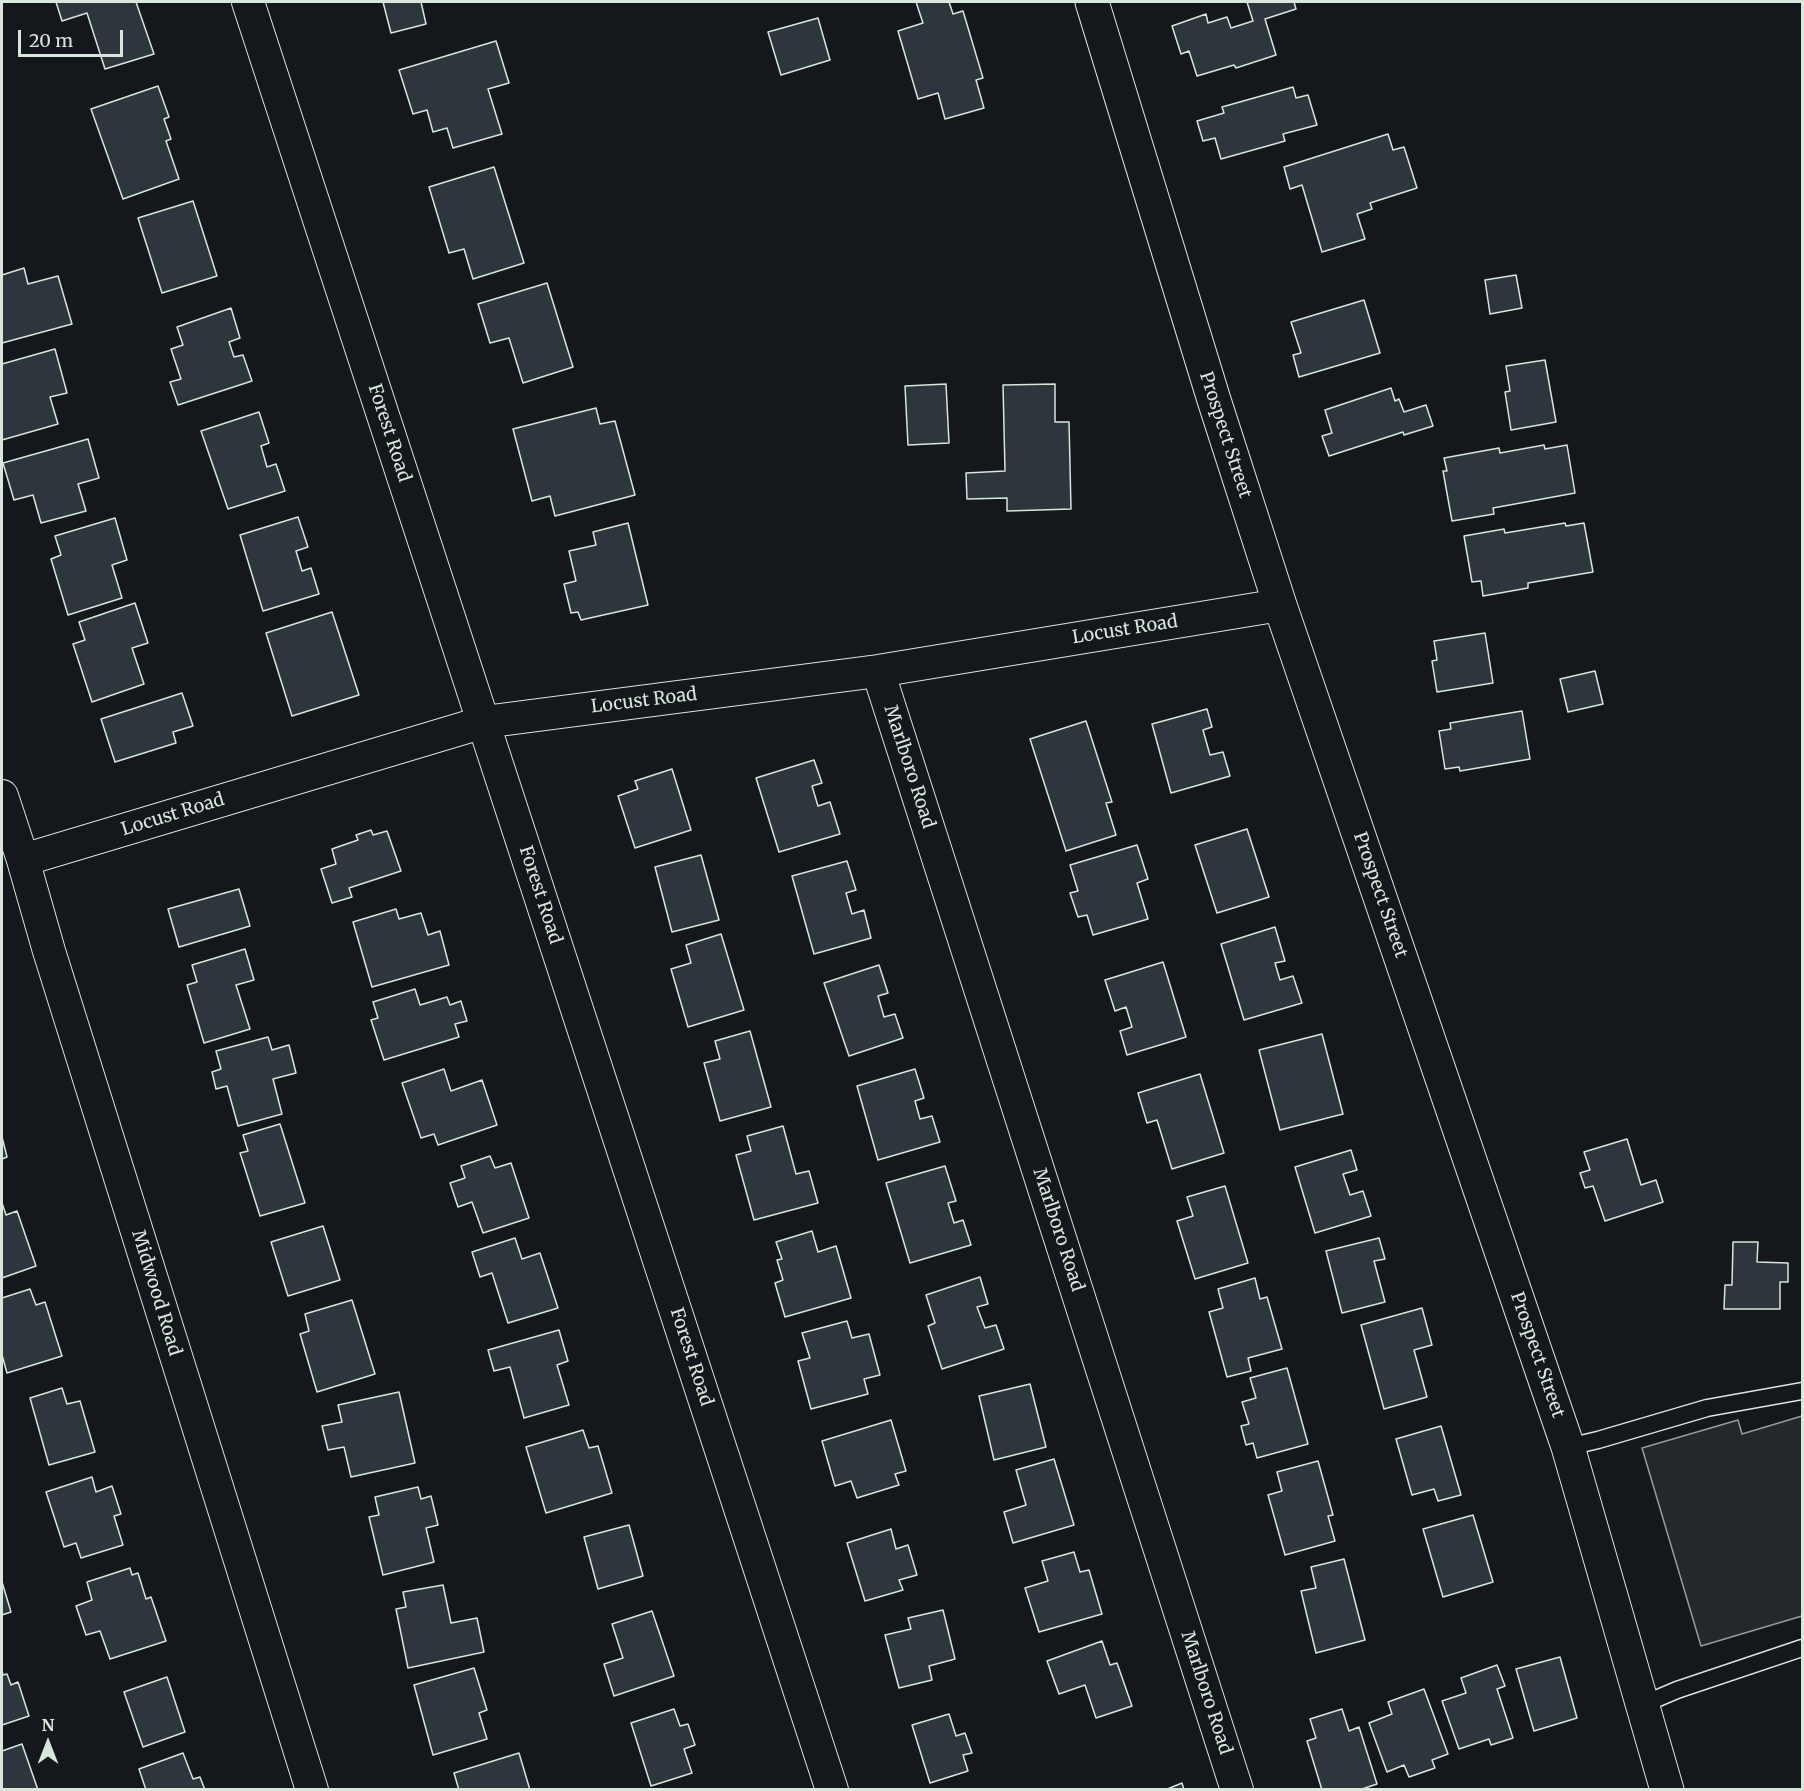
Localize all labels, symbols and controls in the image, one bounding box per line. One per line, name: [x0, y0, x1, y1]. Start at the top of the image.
scale bar: [21, 18, 126, 56]
text: 20 m: [29, 29, 73, 52]
street label: Prospect Street: [1194, 369, 1256, 501]
street label: Forest Road: [363, 381, 415, 485]
street label: Locust Road: [1071, 611, 1179, 649]
street label: Locust Road: [590, 684, 698, 718]
street label: Marlboro Road: [879, 703, 939, 831]
street label: Locust Road: [119, 789, 227, 841]
street label: Prospect Street: [1348, 829, 1412, 961]
street label: Forest Road: [514, 843, 566, 947]
street label: Marlboro Road: [1028, 1166, 1088, 1294]
street label: Midwood Road: [127, 1228, 185, 1358]
street label: Prospect Street: [1505, 1289, 1569, 1421]
street label: Forest Road: [665, 1305, 717, 1409]
street label: Marlboro Road: [1176, 1629, 1236, 1757]
north arrow: [18, 1713, 78, 1773]
text: N: [42, 1715, 54, 1735]

